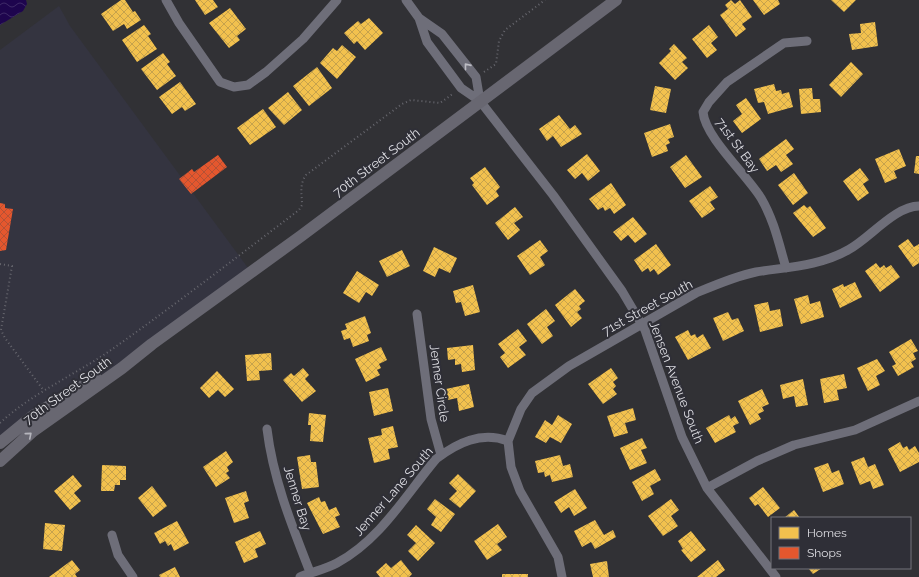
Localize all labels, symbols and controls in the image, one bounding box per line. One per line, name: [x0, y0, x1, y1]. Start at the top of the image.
one-way arrow: [465, 63, 472, 70]
street label: 71st St Bay: [713, 115, 763, 176]
street label: 70th Street South: [330, 125, 423, 200]
street label: 71st Street South: [599, 276, 695, 339]
street label: Jensen Avenue South: [646, 319, 707, 446]
street label: Jenner Circle: [427, 343, 452, 423]
street label: 70th Street South: [21, 354, 114, 427]
one-way arrow: [24, 432, 32, 439]
street label: Jenner Lane South: [351, 444, 436, 539]
street label: Jenner Bay: [281, 464, 314, 532]
legend: [771, 517, 911, 569]
text: Homes: [807, 526, 847, 540]
text: Shops: [807, 546, 842, 560]

